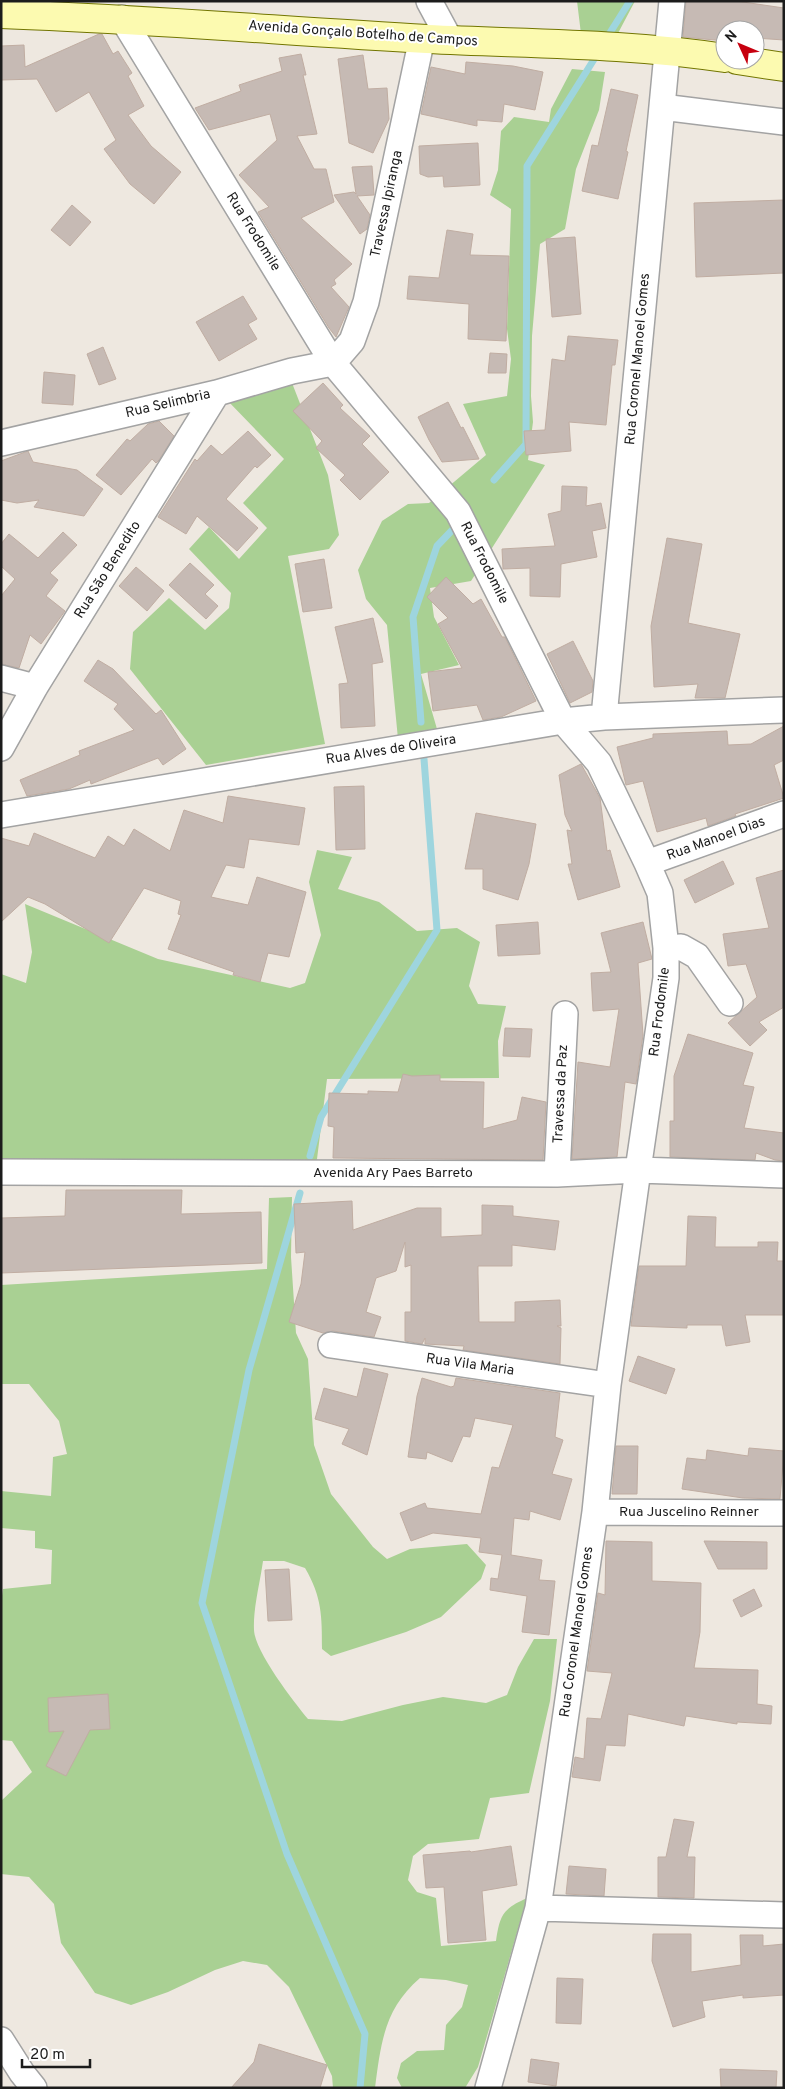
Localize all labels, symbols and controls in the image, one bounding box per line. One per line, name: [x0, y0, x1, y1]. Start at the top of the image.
street label: Avenida Gonçalo Botelho de Campos: [248, 17, 478, 51]
north arrow: [715, 20, 765, 70]
text: N: [722, 27, 741, 47]
street label: Travessa Ipiranga: [367, 149, 407, 259]
street label: Rua Frodomile: [222, 189, 284, 275]
street label: Rua Coronel Manoel Gomes: [622, 272, 654, 446]
street label: Rua Selimbria: [124, 386, 212, 422]
street label: Rua São Benedito: [71, 518, 145, 622]
street label: Rua Frodomile: [456, 519, 512, 607]
street label: Rua Alves de Oliveira: [325, 731, 457, 769]
street label: Rua Manoel Dias: [664, 813, 768, 865]
street label: Rua Frodomile: [646, 966, 674, 1058]
street label: Travessa da Paz: [550, 1044, 572, 1144]
street label: Avenida Ary Paes Barreto: [313, 1165, 473, 1182]
street label: Rua Vila Maria: [425, 1350, 515, 1380]
street label: Rua Juscelino Reinner: [619, 1504, 760, 1521]
street label: Rua Coronel Manoel Gomes: [557, 1545, 597, 1719]
scale bar: [22, 2036, 90, 2068]
text: 20 m: [30, 2046, 65, 2065]

